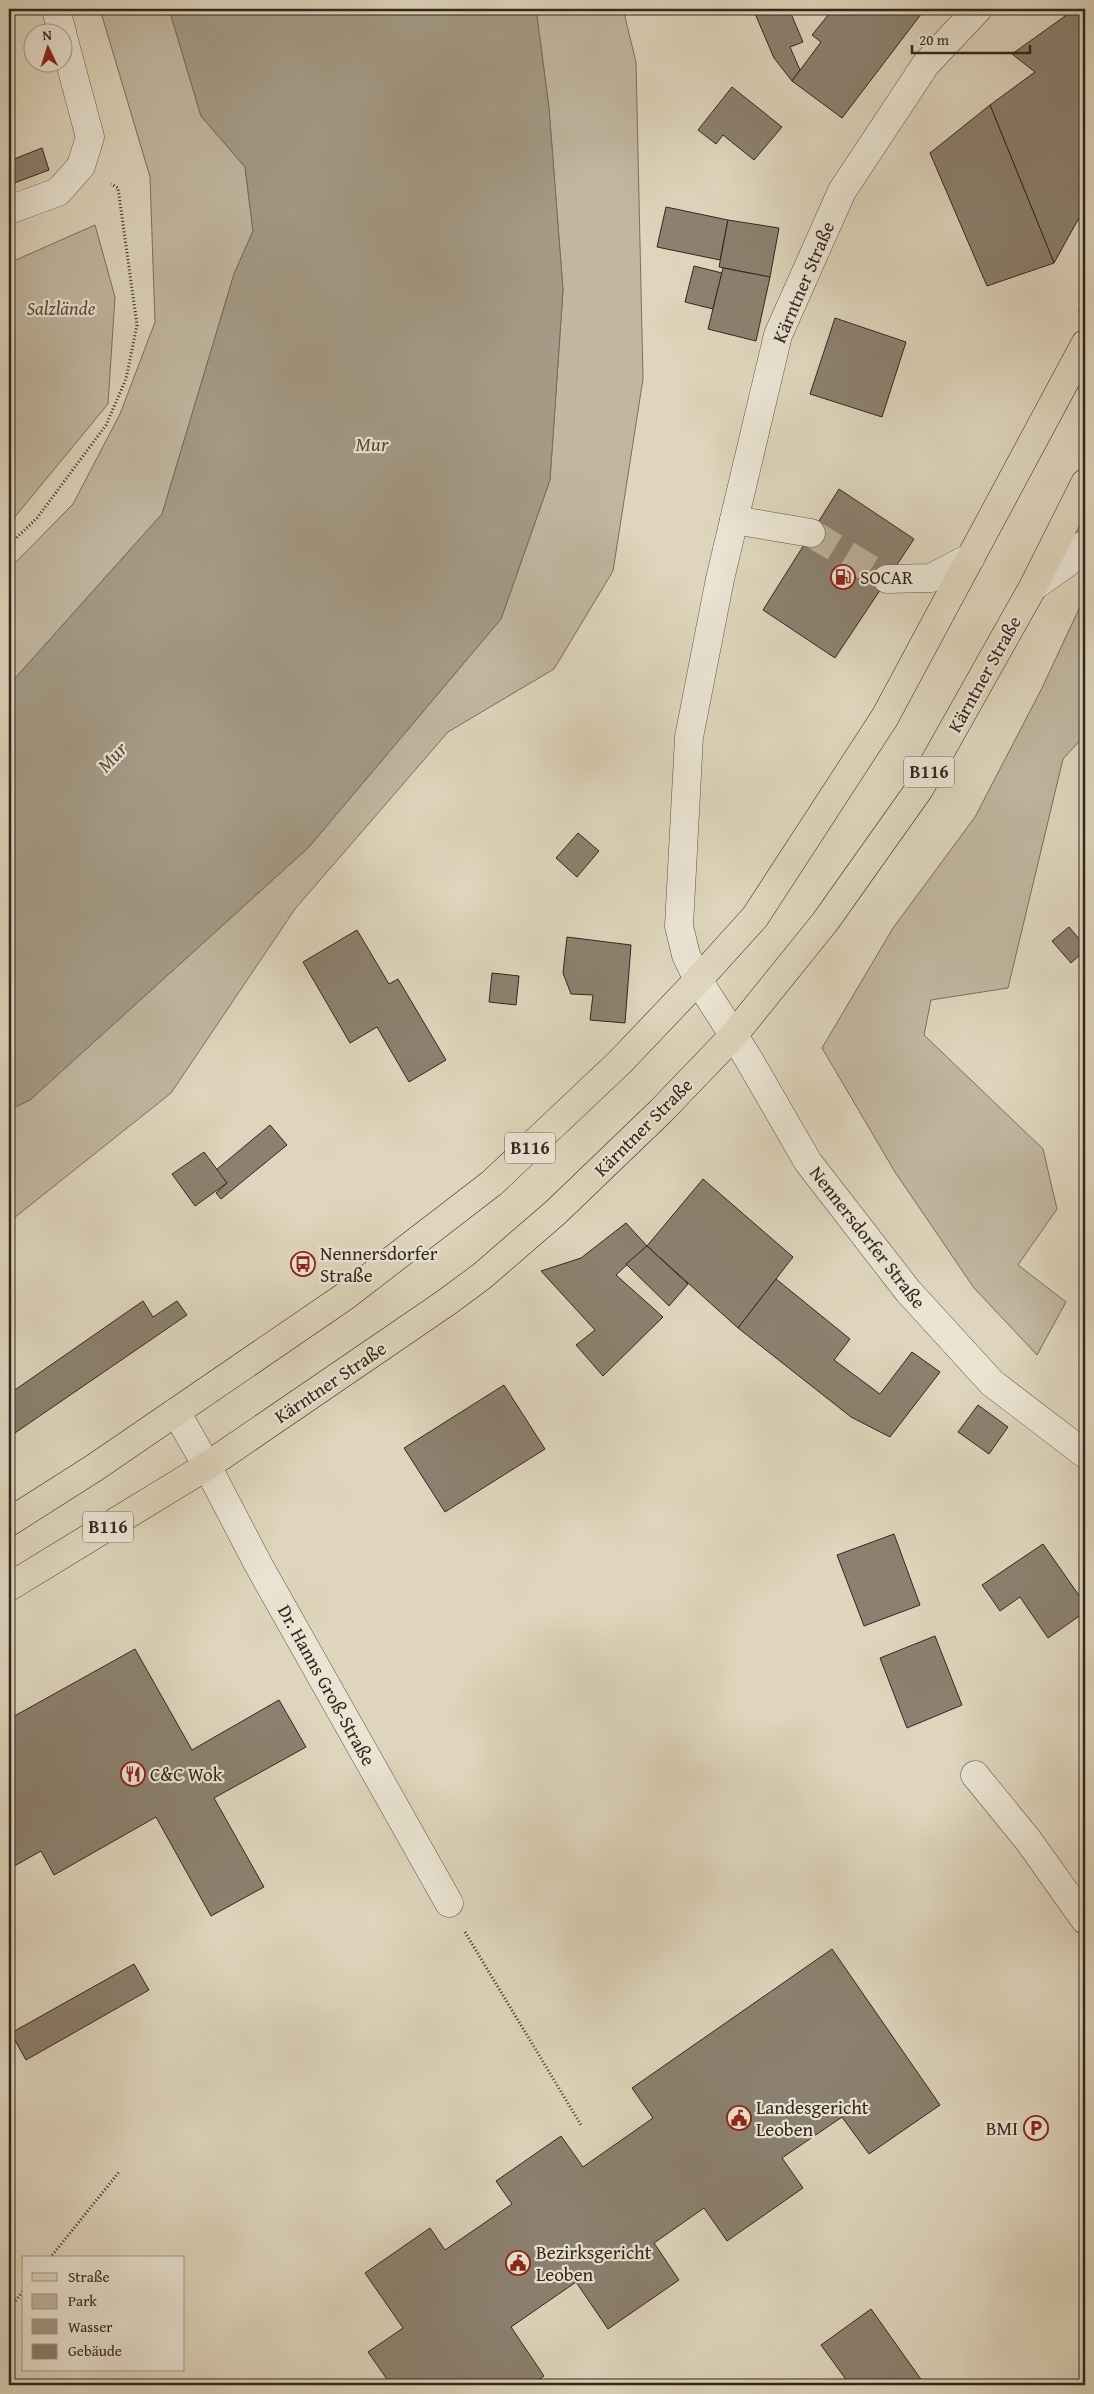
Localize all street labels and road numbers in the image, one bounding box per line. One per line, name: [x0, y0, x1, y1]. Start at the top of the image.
street label: Kärntner Straße: [765, 217, 841, 347]
street label: Kärntner Straße: [940, 610, 1028, 738]
road number: B116: [904, 756, 954, 788]
street label: Kärntner Straße: [587, 1071, 699, 1183]
road number: B116: [505, 1132, 555, 1164]
street label: Nennersdorfer Straße: [803, 1160, 933, 1314]
street label: Kärntner Straße: [268, 1334, 392, 1430]
road number: B116: [83, 1511, 133, 1542]
street label: Dr. Hanns Groß-Straße: [271, 1599, 383, 1771]

